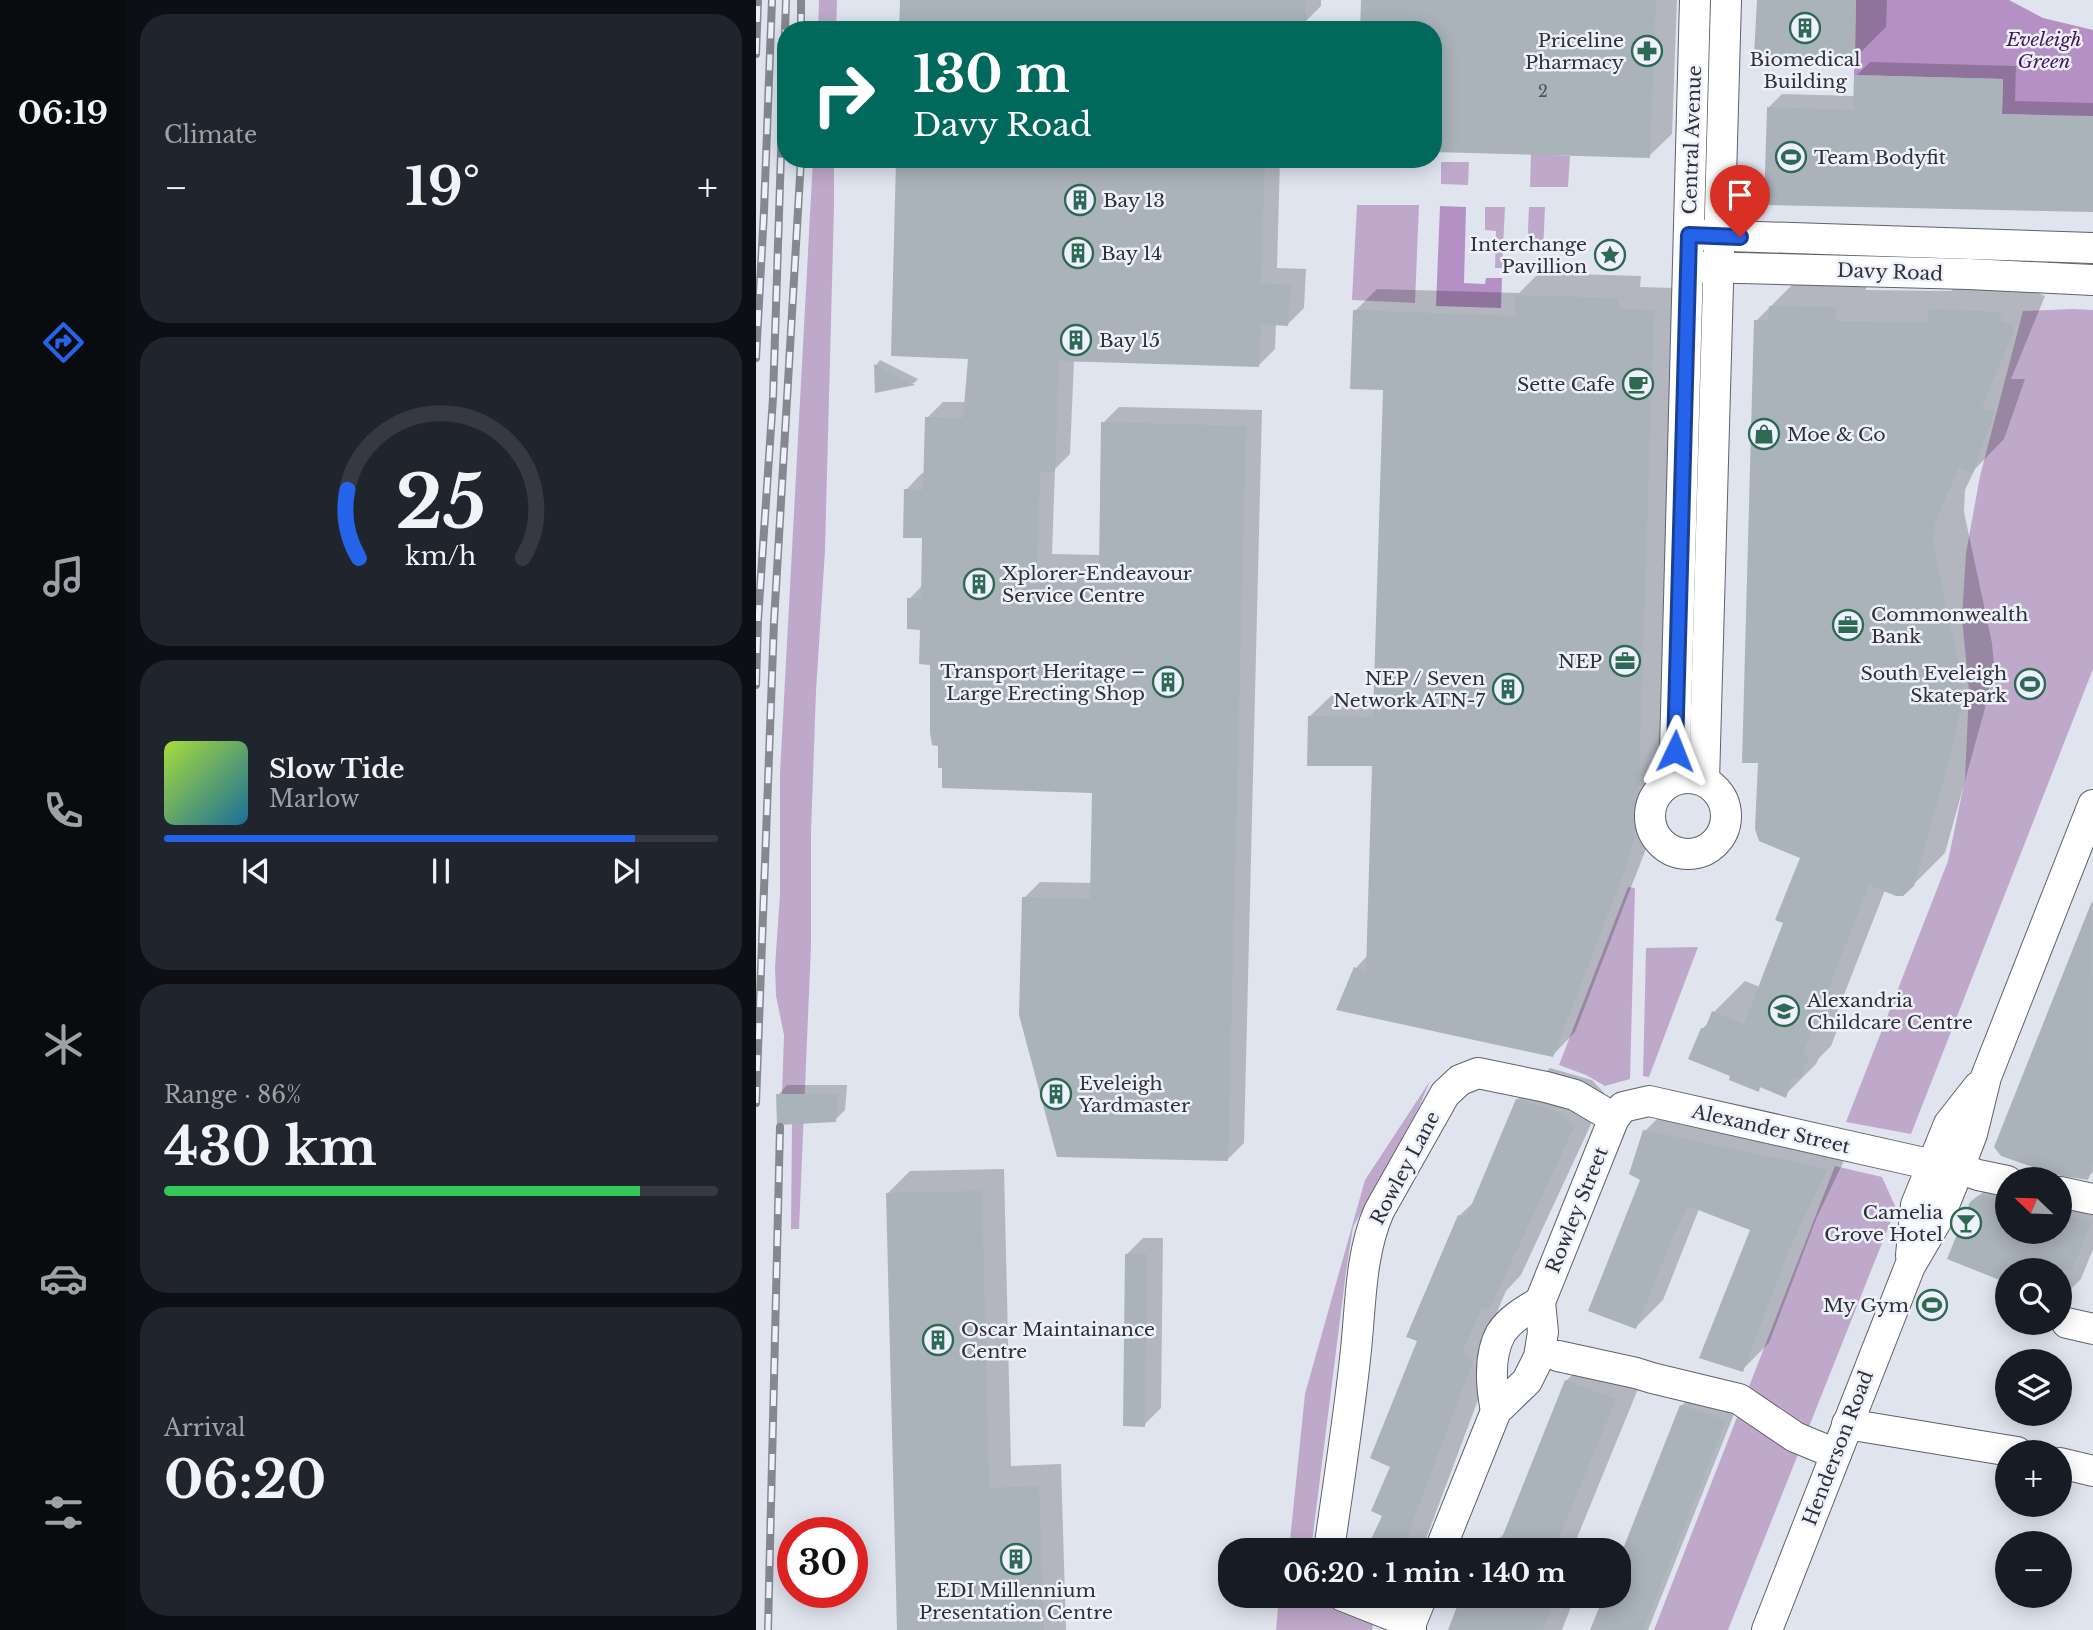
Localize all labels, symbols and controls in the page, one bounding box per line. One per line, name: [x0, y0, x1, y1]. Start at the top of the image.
building icon: Biomedical Building: [1788, 11, 1822, 45]
park label: Eveleigh Green: [2005, 28, 2082, 73]
place label: Priceline Pharmacy: [1525, 29, 1624, 74]
pharmacy icon: Priceline Pharmacy: [1630, 34, 1664, 68]
text: 130 m: [913, 44, 1070, 105]
place label: Biomedical Building: [1750, 48, 1860, 93]
icon: right: [798, 49, 889, 140]
street label: Central Avenue: [1678, 65, 1706, 215]
house number: 2: [1538, 81, 1548, 101]
text: 06:19: [18, 93, 108, 133]
text: Davy Road: [913, 105, 1092, 145]
text: Climate: [164, 121, 257, 149]
sports icon: Team Bodyfit: [1774, 140, 1808, 174]
place label: Team Bodyfit: [1814, 146, 1947, 169]
text: 19°: [405, 155, 480, 219]
text: −: [164, 164, 188, 211]
text: +: [697, 164, 718, 211]
pin: [1710, 165, 1770, 237]
icon: arrive: [1721, 176, 1759, 214]
building icon: Bay 13: [1063, 183, 1097, 217]
place label: Bay 13: [1103, 189, 1165, 212]
place label: Interchange Pavillion: [1470, 233, 1587, 278]
building icon: Bay 14: [1061, 236, 1095, 270]
place icon: Interchange Pavillion: [1593, 238, 1627, 272]
place label: Bay 14: [1101, 242, 1162, 265]
street label: Davy Road: [1837, 259, 1944, 285]
icon: directions: [39, 318, 88, 367]
building icon: Bay 15: [1059, 323, 1093, 357]
place label: Bay 15: [1099, 329, 1160, 352]
cafe icon: Sette Cafe: [1621, 367, 1655, 401]
place label: Sette Cafe: [1517, 373, 1615, 396]
shop icon: Moe & Co: [1747, 417, 1781, 451]
place label: Moe & Co: [1787, 423, 1886, 446]
text: 25: [396, 457, 486, 548]
text: km/h: [406, 541, 476, 572]
icon: music: [39, 552, 88, 601]
place label: Xplorer-Endeavour Service Centre: [1002, 562, 1192, 607]
building icon: Xplorer-Endeavour Service Centre: [962, 567, 996, 601]
place label: Commonwealth Bank: [1871, 603, 2028, 648]
office icon: Commonwealth Bank: [1831, 608, 1865, 642]
office icon: NEP: [1608, 644, 1642, 678]
place label: NEP: [1558, 650, 1602, 673]
place label: Transport Heritage – Large Erecting Shop: [940, 660, 1145, 705]
place label: South Eveleigh Skatepark: [1860, 662, 2007, 707]
building icon: Transport Heritage – Large Erecting Shop: [1151, 665, 1185, 699]
place label: NEP / Seven Network ATN-7: [1333, 667, 1485, 712]
sports icon: South Eveleigh Skatepark: [2013, 667, 2047, 701]
building icon: NEP / Seven Network ATN-7: [1491, 672, 1525, 706]
position arrow: [1638, 714, 1712, 788]
text: Slow Tide: [269, 753, 405, 785]
text: Marlow: [269, 785, 359, 813]
icon: phone: [39, 786, 88, 835]
icon: previous: [237, 852, 275, 890]
icon: pause: [422, 852, 460, 890]
icon: next: [607, 852, 645, 890]
place label: Alexandria Childcare Centre: [1806, 989, 1973, 1034]
school or university icon: Alexandria Childcare Centre: [1767, 994, 1801, 1028]
icon: climate: [39, 1020, 88, 1069]
place label: Eveleigh Yardmaster: [1078, 1072, 1190, 1117]
building icon: Eveleigh Yardmaster: [1039, 1077, 1073, 1111]
text: Range · 86%: [164, 1081, 301, 1109]
street label: Alexander Street: [1689, 1099, 1853, 1159]
street label: Rowley Lane: [1365, 1107, 1445, 1229]
text: 430 km: [164, 1115, 377, 1179]
street label: Rowley Street: [1541, 1143, 1613, 1276]
north arrow: [1995, 1167, 2072, 1244]
map controls: [1995, 1167, 2072, 1608]
place label: Camelia Grove Hotel: [1824, 1201, 1943, 1246]
bar icon: Camelia Grove Hotel: [1949, 1206, 1983, 1240]
icon: car: [39, 1254, 88, 1303]
button: search: [1995, 1258, 2072, 1335]
sports icon: My Gym: [1915, 1288, 1949, 1322]
place label: My Gym: [1823, 1294, 1909, 1317]
place label: Oscar Maintainance Centre: [961, 1318, 1155, 1363]
building icon: Oscar Maintainance Centre: [921, 1323, 955, 1357]
button: layers: [1995, 1349, 2072, 1426]
street label: Henderson Road: [1798, 1367, 1878, 1529]
text: Arrival: [164, 1414, 245, 1442]
button: +: [1995, 1440, 2072, 1517]
text: 06:20: [164, 1448, 326, 1512]
icon: filters: [39, 1488, 88, 1537]
speed limit sign: 30: [777, 1517, 868, 1608]
button: −: [1995, 1531, 2072, 1608]
building icon: EDI Millennium Presentation Centre: [999, 1542, 1033, 1576]
text: 06:20 · 1 min · 140 m: [1283, 1557, 1566, 1589]
place label: EDI Millennium Presentation Centre: [919, 1579, 1113, 1624]

